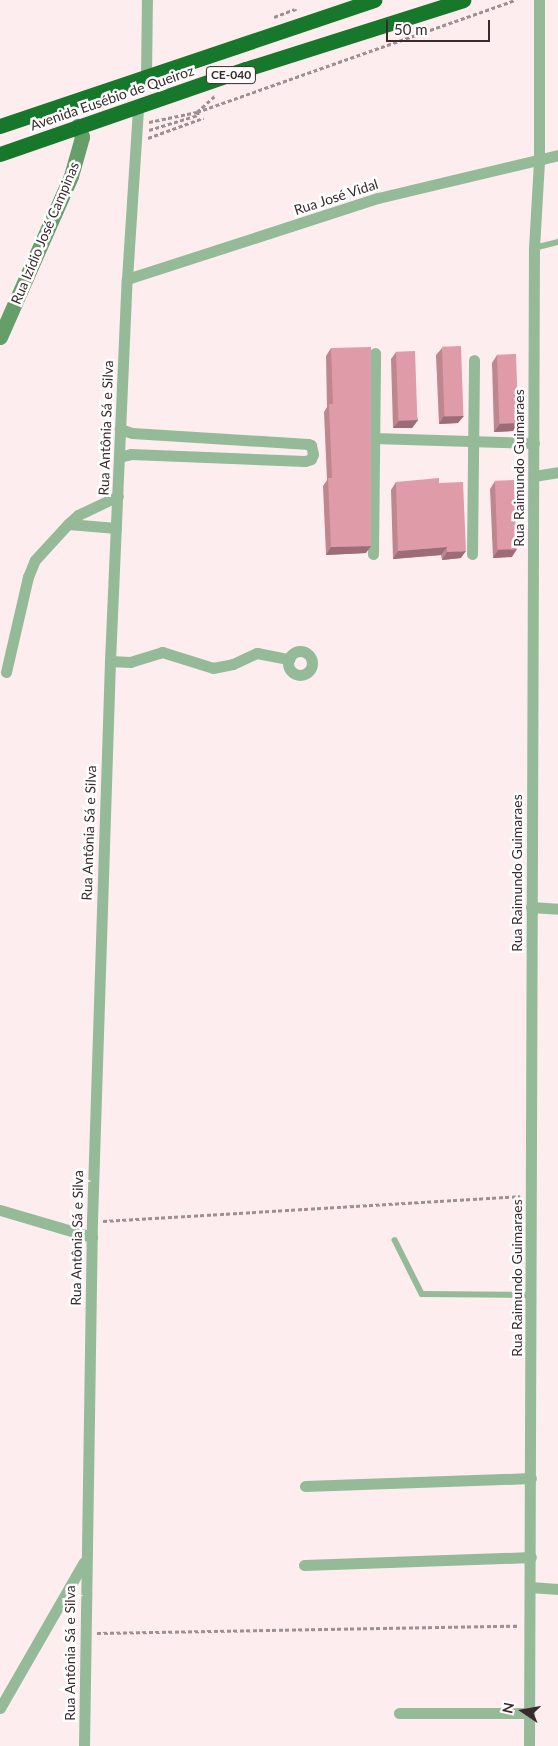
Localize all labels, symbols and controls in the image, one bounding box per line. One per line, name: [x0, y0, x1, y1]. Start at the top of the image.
scale bar: [388, 10, 492, 42]
text: 50 m: [394, 20, 428, 38]
street label: Avenida Eusébio de Queiroz: [28, 62, 196, 134]
road number: CE-040: [205, 66, 257, 84]
street label: Rua Izídio José Campinas: [7, 159, 83, 307]
street label: Rua José Vidal: [291, 175, 381, 219]
street label: Rua Antônia Sá e Silva: [95, 360, 117, 496]
street label: Rua Raimundo Guimaraes: [511, 389, 527, 547]
street label: Rua Antônia Sá e Silva: [78, 765, 100, 901]
street label: Rua Raimundo Guimaraes: [509, 794, 525, 952]
street label: Rua Antônia Sá e Silva: [67, 1170, 87, 1306]
street label: Rua Raimundo Guimaraes: [509, 1199, 525, 1357]
street label: Rua Antônia Sá e Silva: [62, 1585, 78, 1721]
north arrow: [498, 1686, 548, 1736]
text: N: [498, 1701, 517, 1715]

